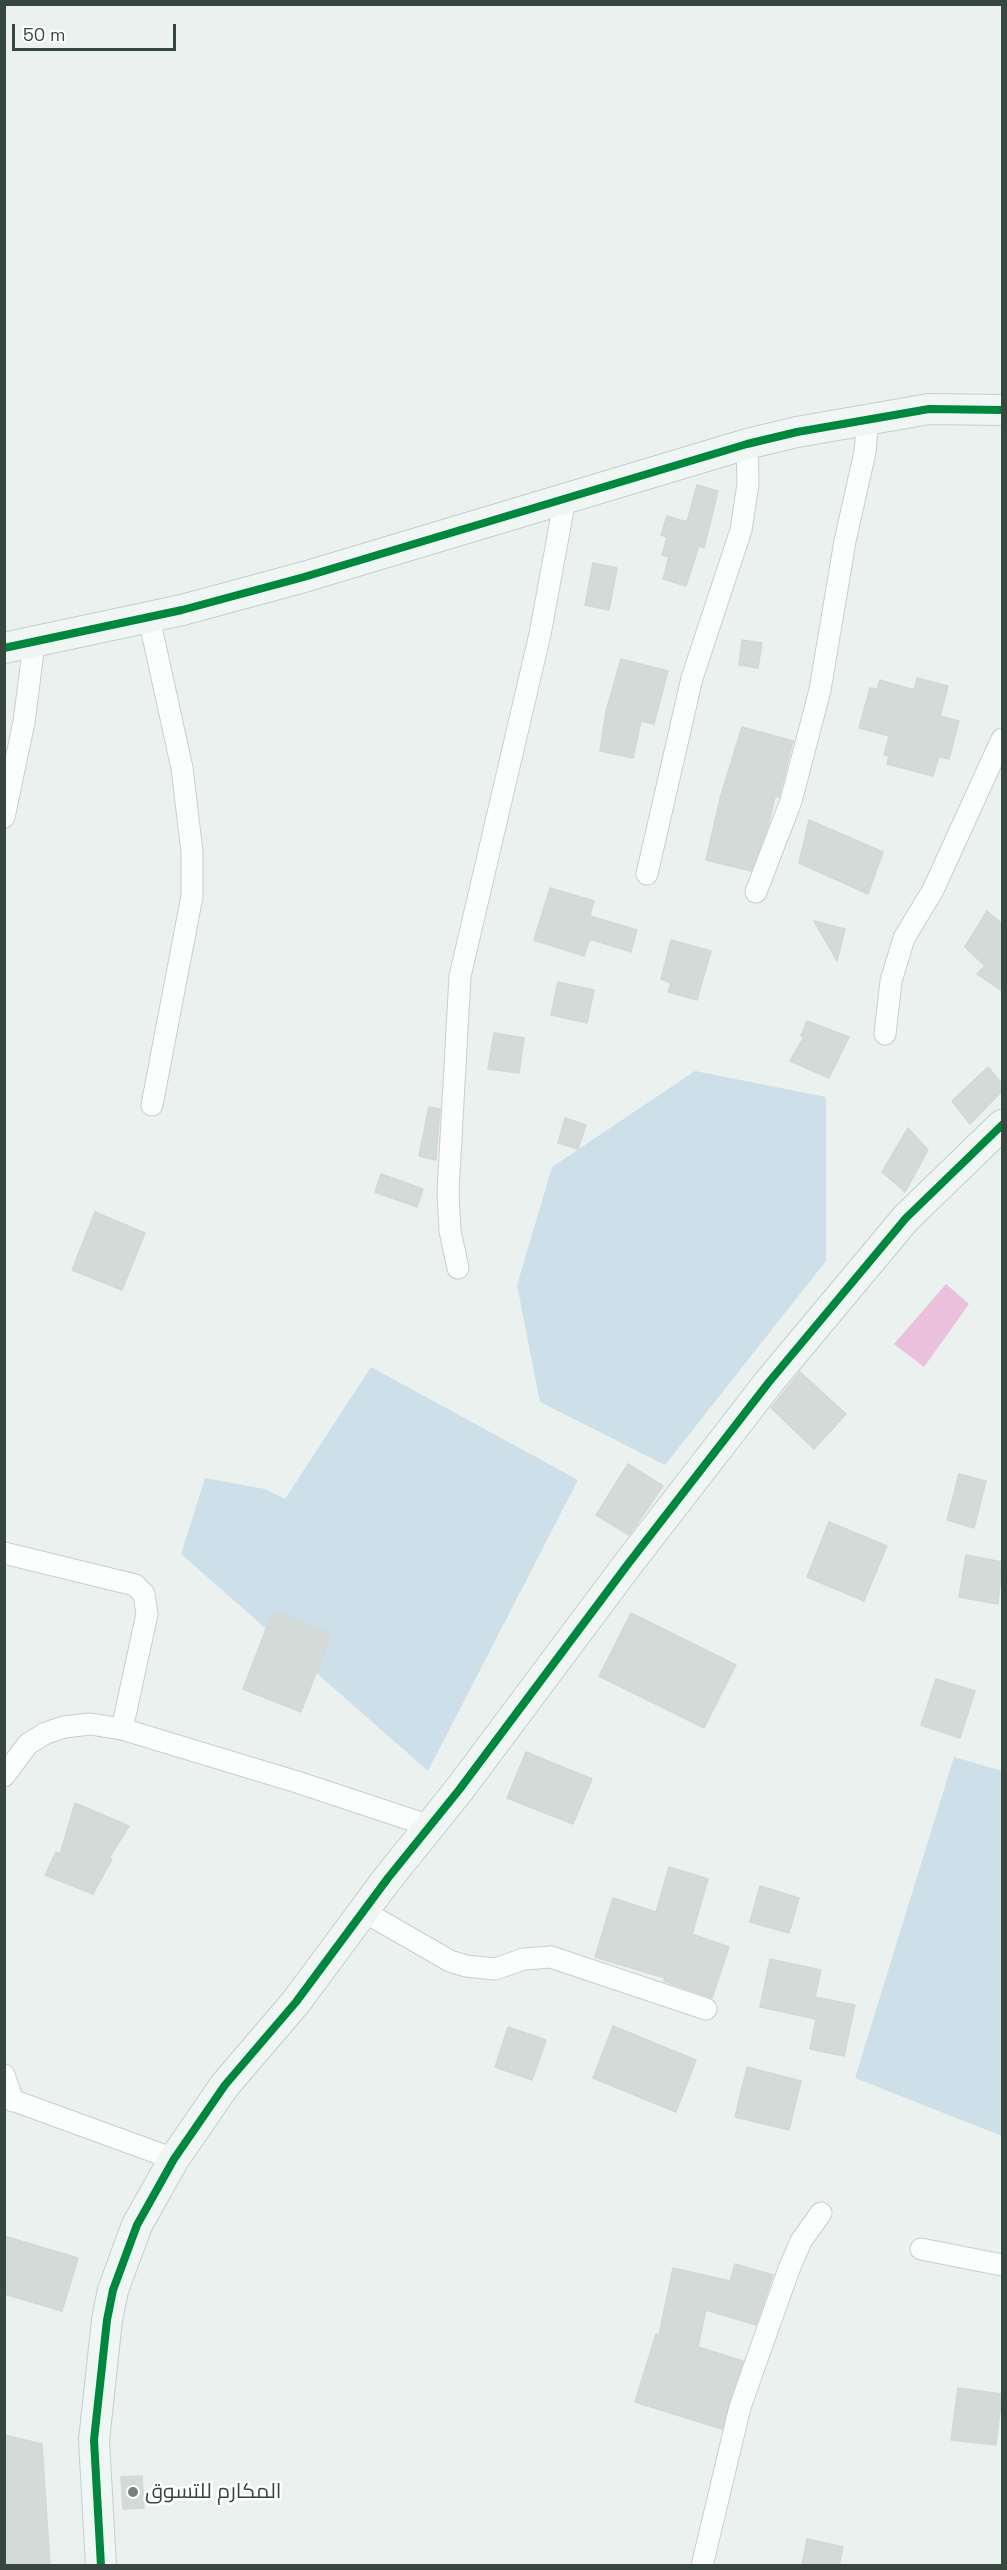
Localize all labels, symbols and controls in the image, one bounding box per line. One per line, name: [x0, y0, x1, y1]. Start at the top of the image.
scale bar: [15, 12, 178, 50]
text: 50 m: [23, 23, 65, 46]
place label: المكارم للتسوق: [145, 2479, 281, 2505]
marker: المكارم للتسوق: [126, 2485, 140, 2499]

